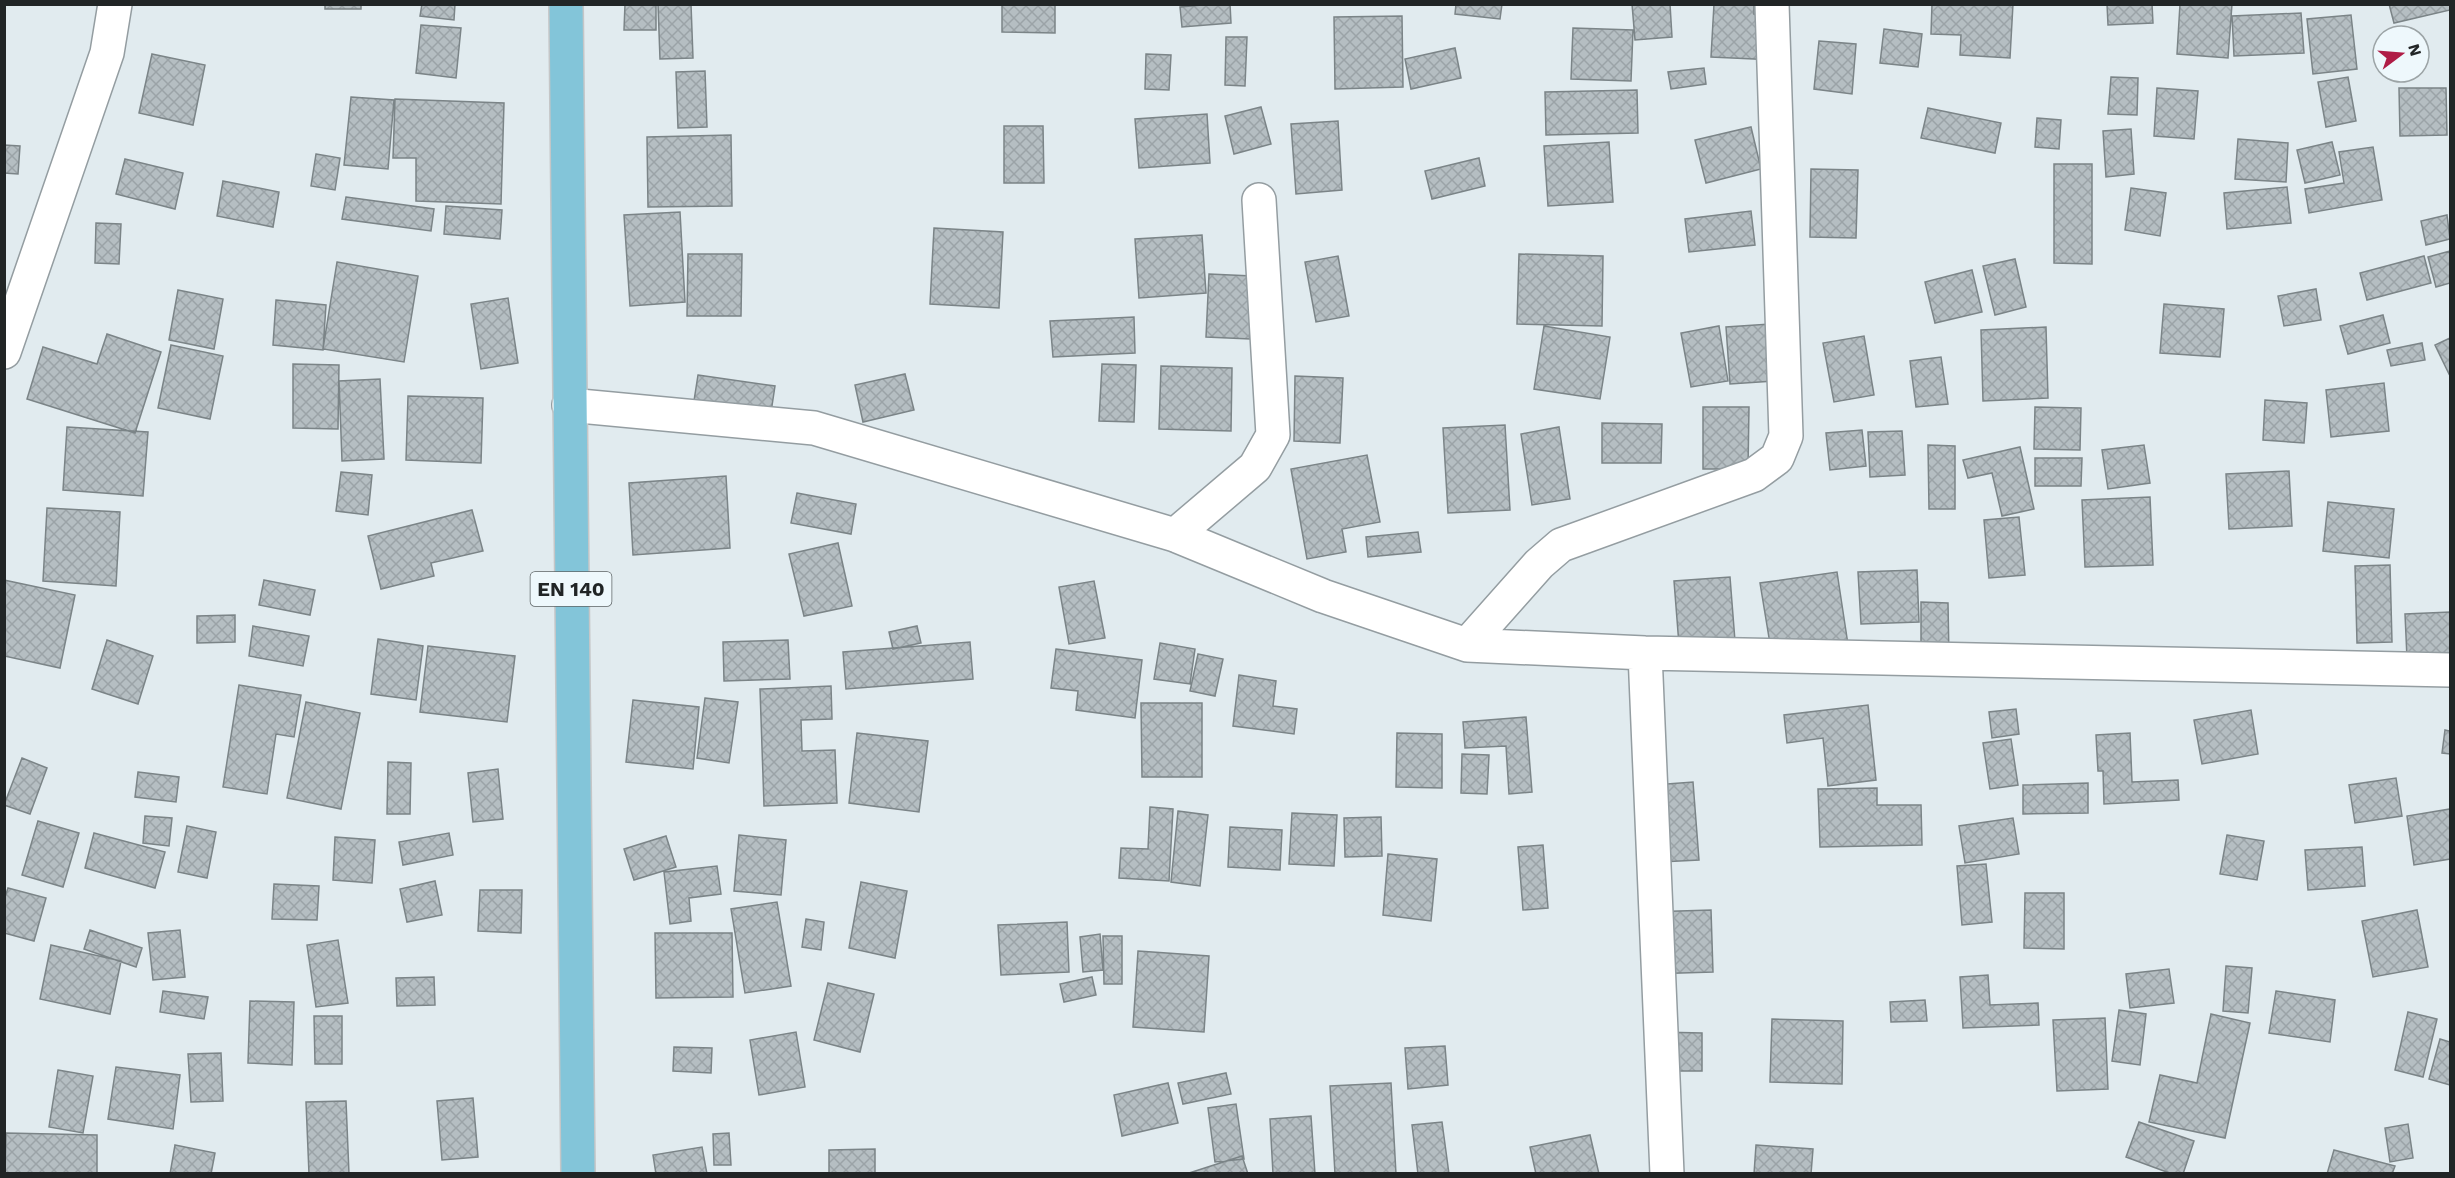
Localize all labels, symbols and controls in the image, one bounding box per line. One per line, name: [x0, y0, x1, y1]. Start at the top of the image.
north arrow: [2371, 24, 2431, 84]
text: N: [2404, 42, 2426, 58]
road number: EN 140: [530, 572, 612, 606]

